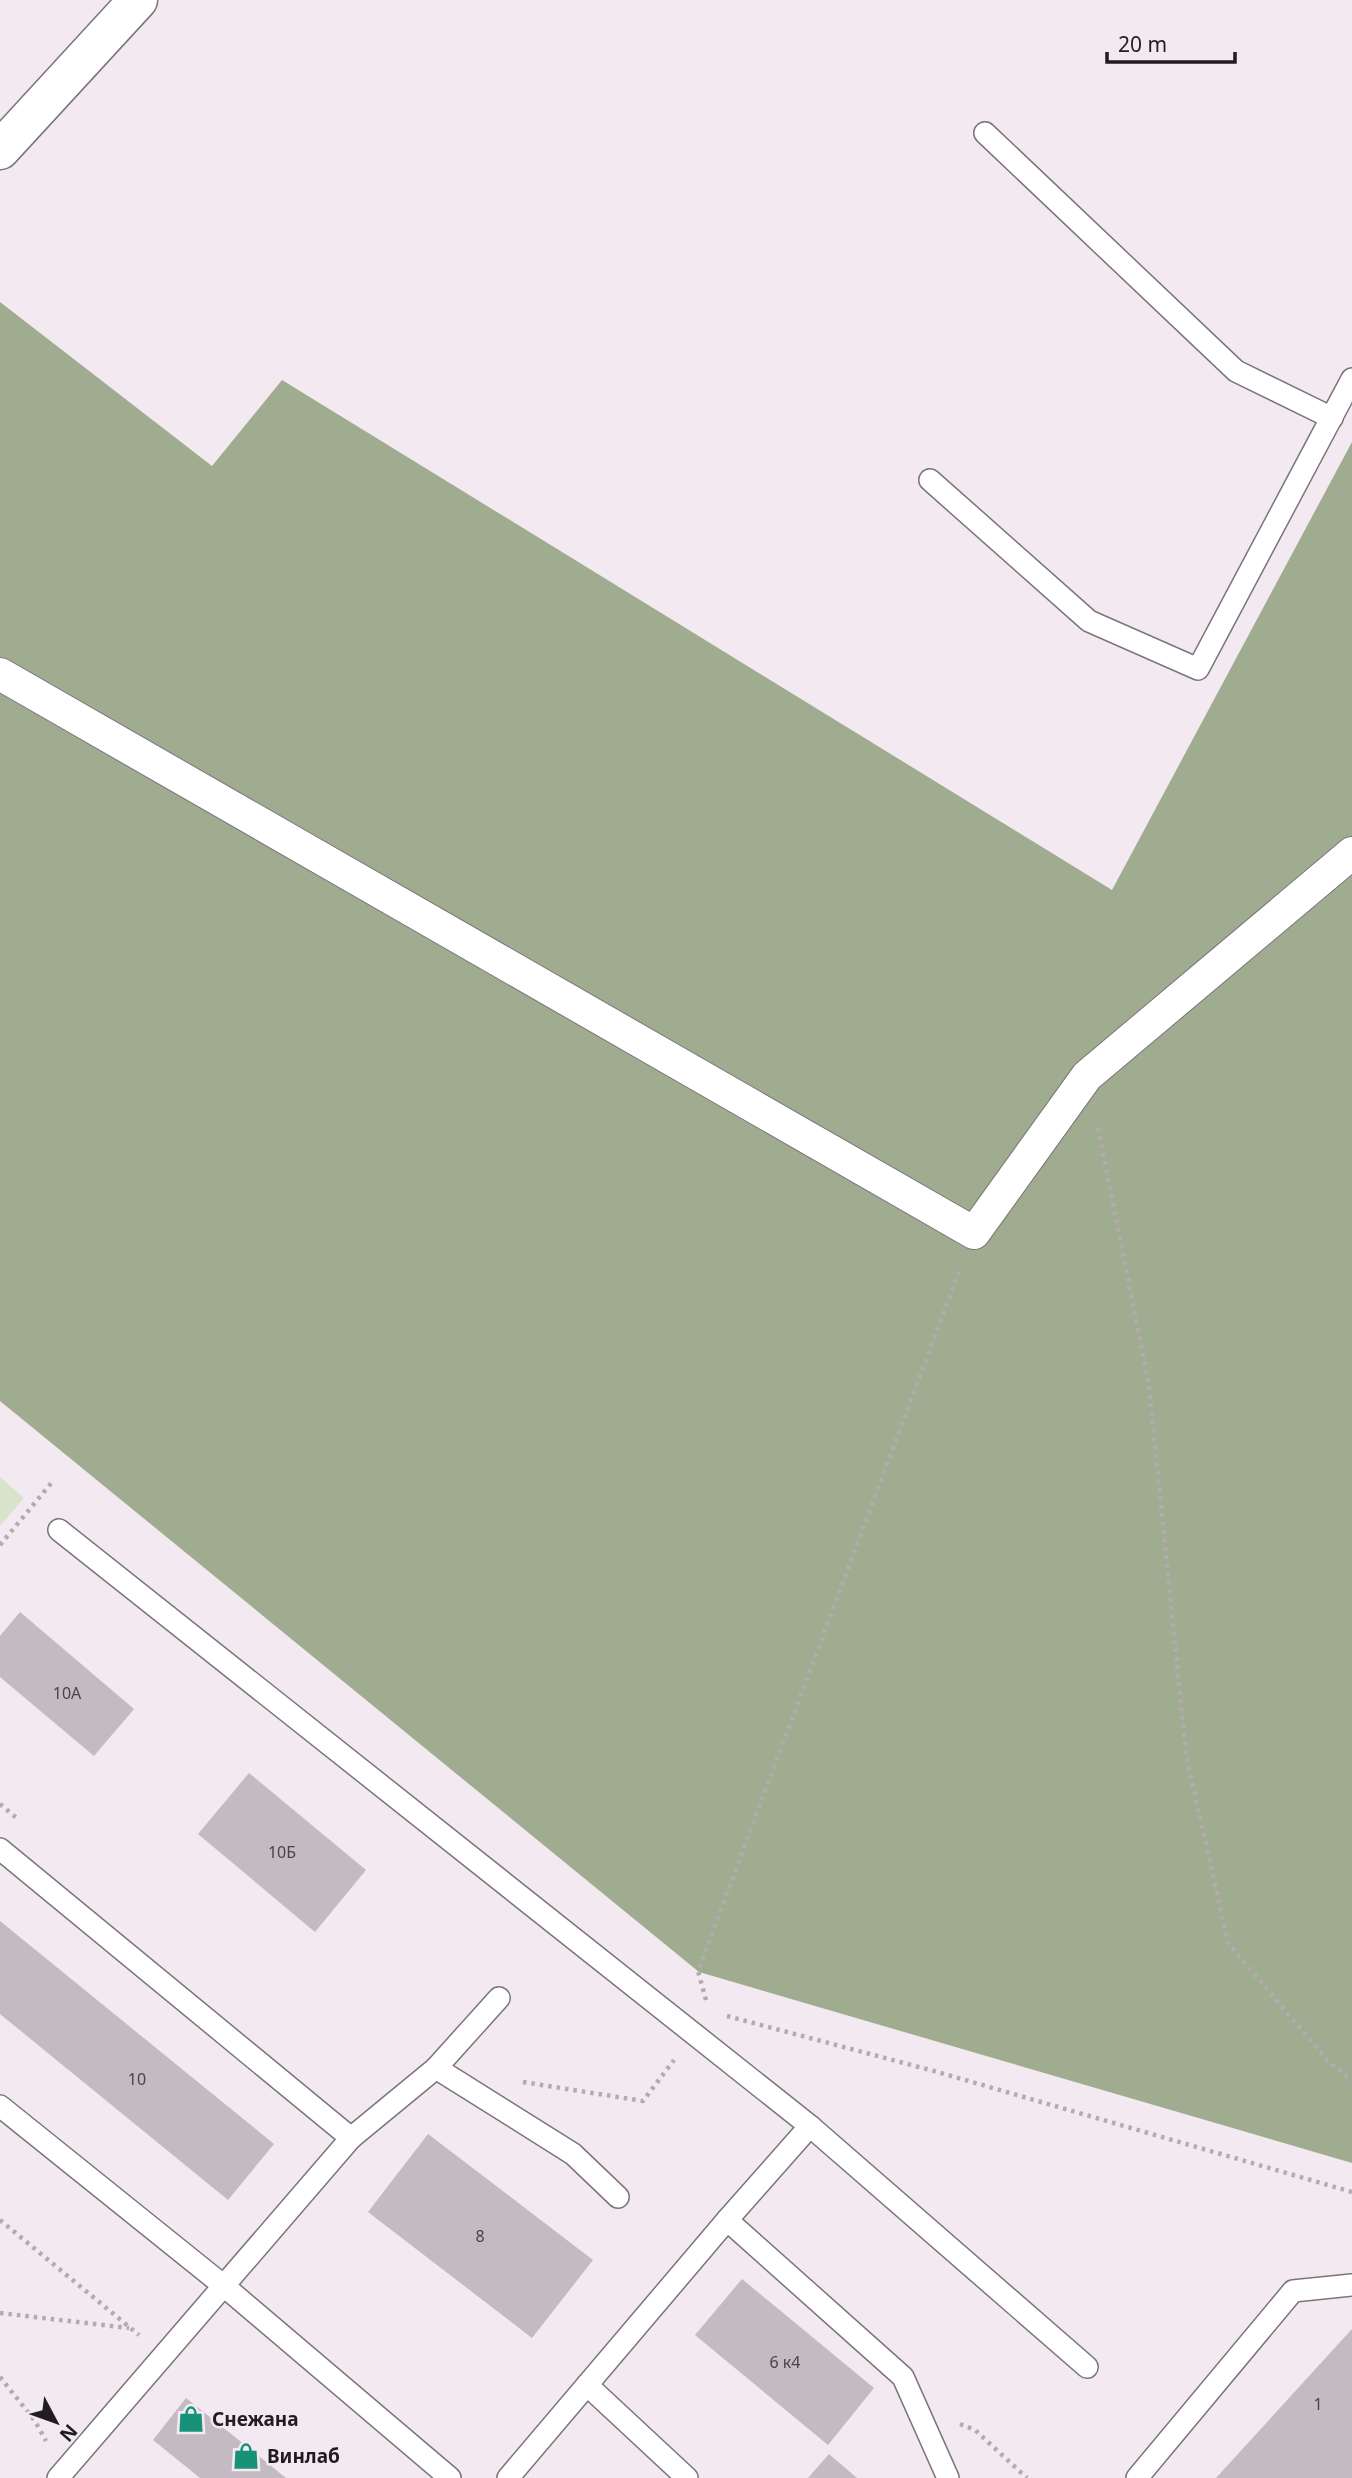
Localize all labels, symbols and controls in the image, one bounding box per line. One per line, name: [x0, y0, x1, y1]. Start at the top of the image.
scale bar: [1107, 21, 1235, 65]
text: 20 m: [1118, 30, 1167, 58]
house number: 10А: [53, 1682, 82, 1704]
house number: 10Б: [268, 1841, 296, 1863]
house number: 10: [128, 2068, 146, 2090]
house number: 8: [475, 2225, 485, 2247]
house number: 6 к4: [770, 2351, 800, 2373]
north arrow: [21, 2387, 91, 2457]
house number: 1: [1313, 2393, 1323, 2415]
shop icon: Снежана: [176, 2404, 206, 2434]
place label: Снежана: [212, 2406, 299, 2432]
text: N: [54, 2419, 84, 2448]
shop icon: Винлаб: [231, 2441, 261, 2471]
place label: Винлаб: [267, 2443, 340, 2469]

